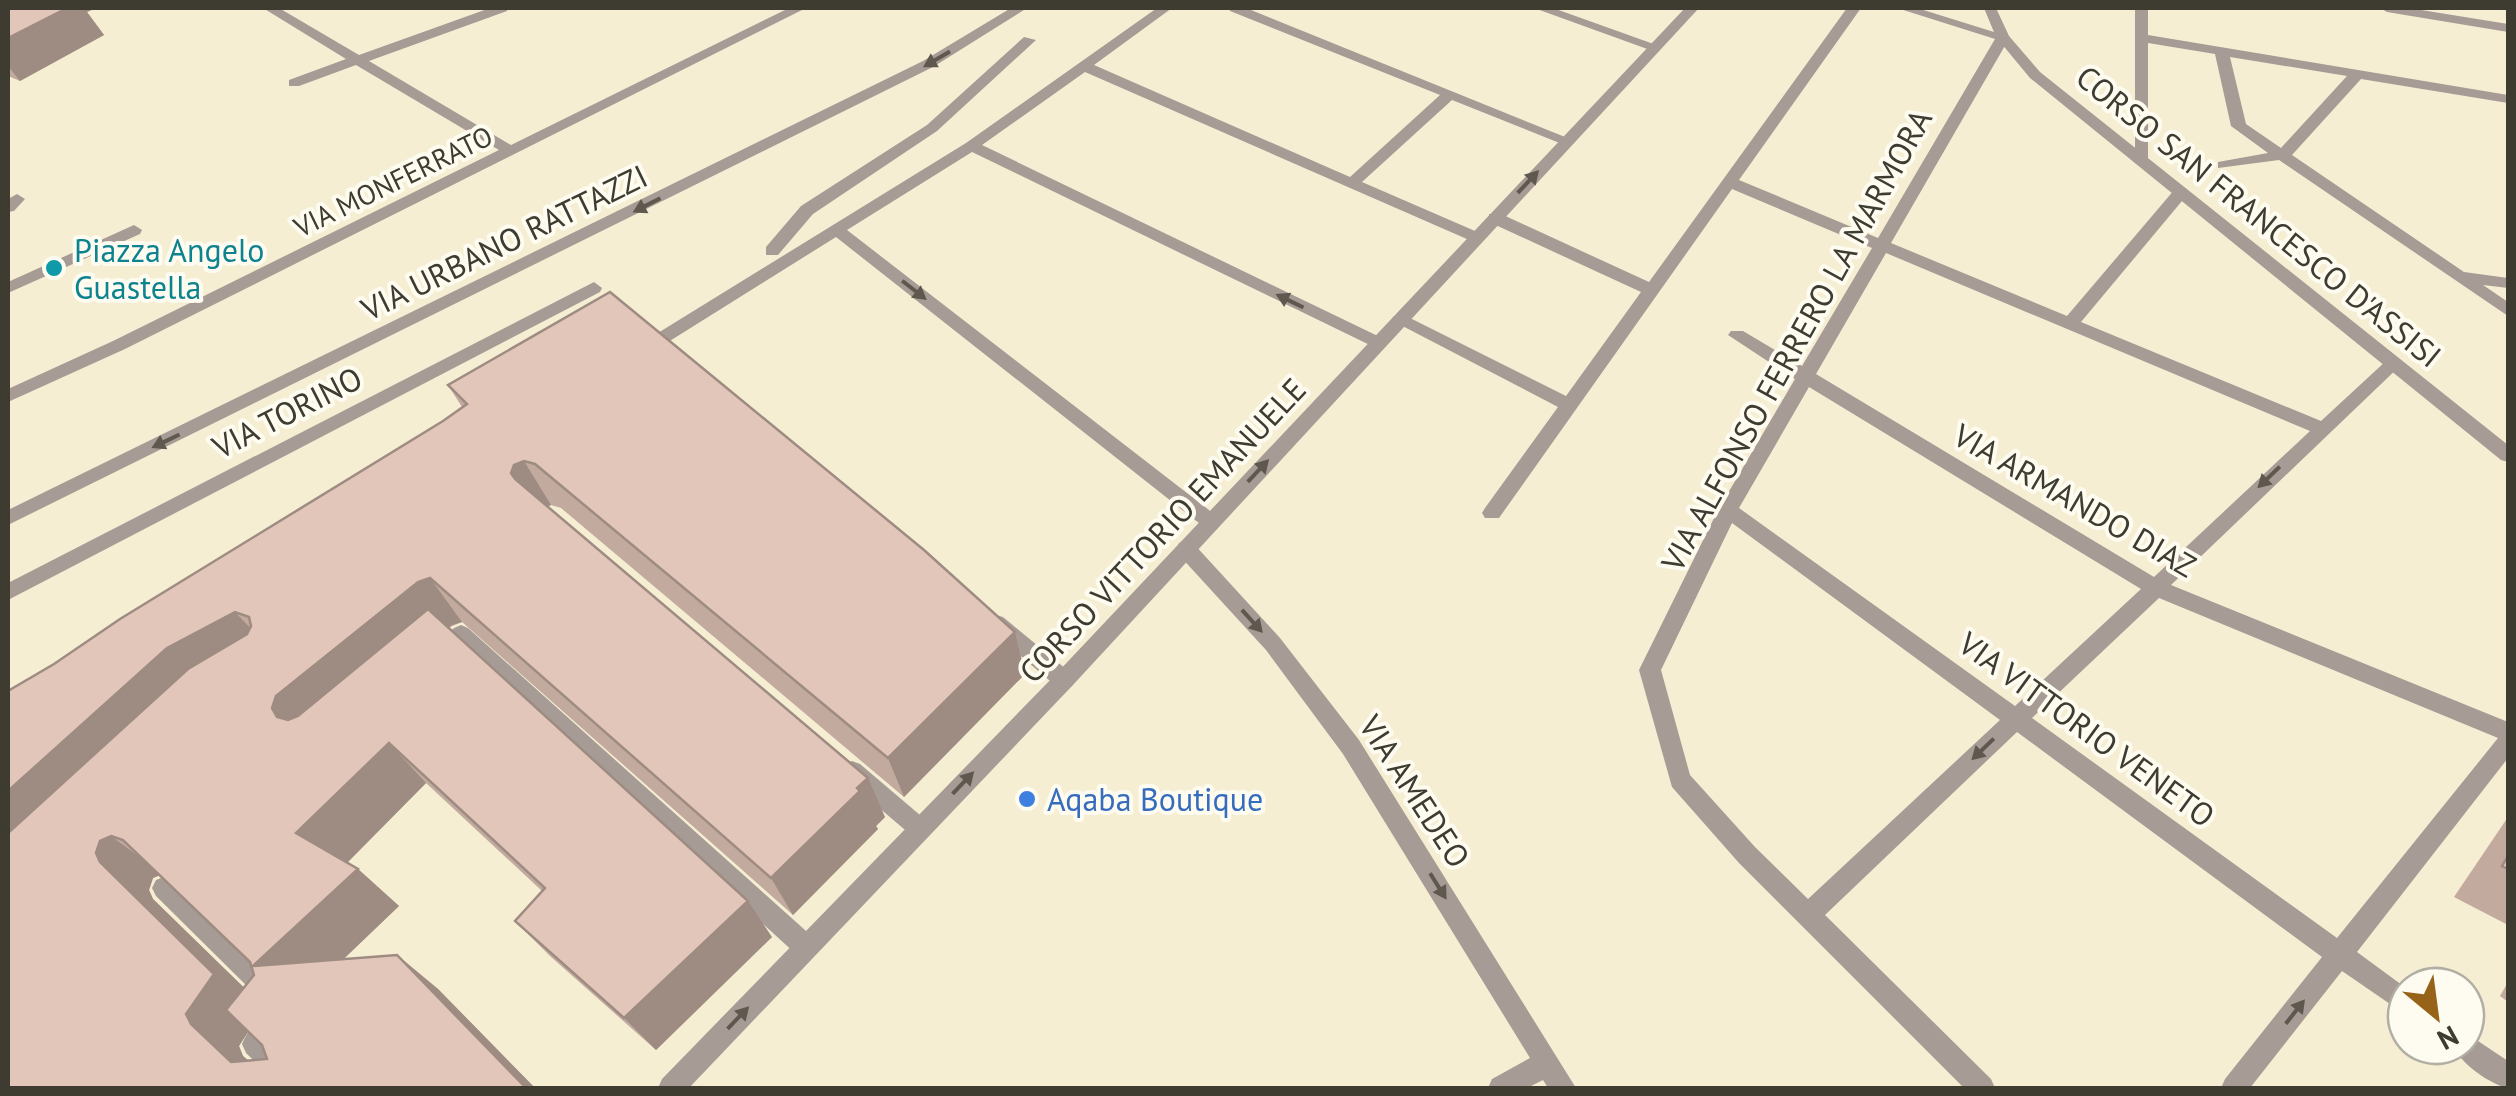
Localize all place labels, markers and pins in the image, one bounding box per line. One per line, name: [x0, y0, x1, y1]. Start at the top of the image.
place label: Piazza Angelo Guastella: [74, 229, 265, 308]
marker: Piazza Angelo Guastella: [43, 257, 65, 279]
place label: Aqaba Boutique: [1047, 778, 1263, 820]
marker: Aqaba Boutique: [1016, 788, 1038, 810]

